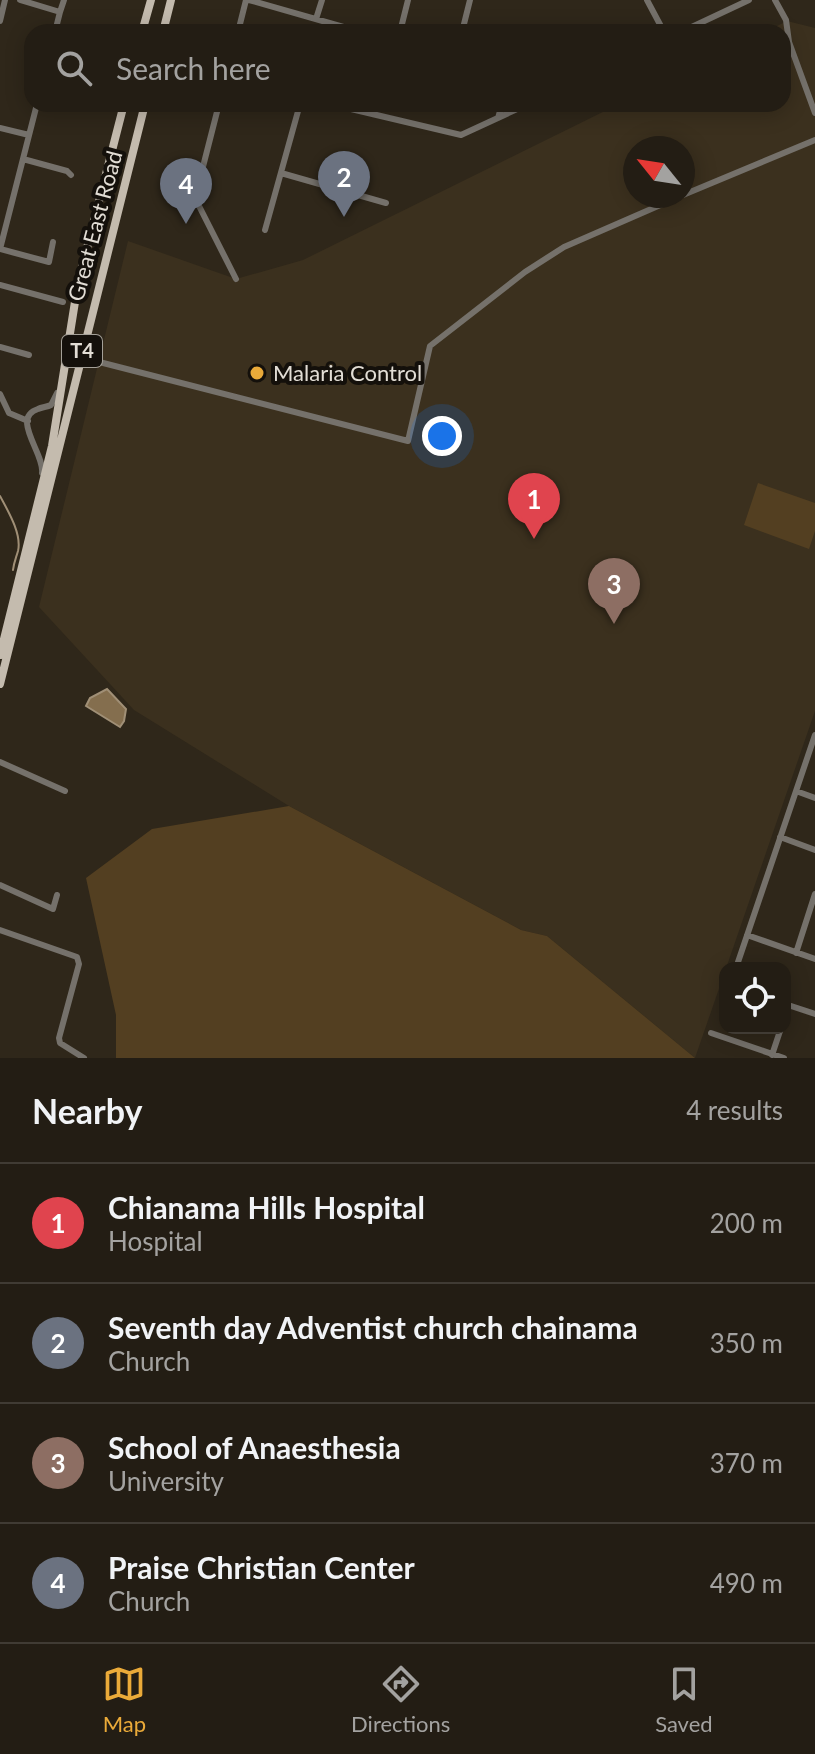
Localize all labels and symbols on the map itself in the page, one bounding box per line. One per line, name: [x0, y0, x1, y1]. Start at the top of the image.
north arrow: [623, 136, 695, 208]
street label: Great East Road: [61, 148, 128, 304]
pin: 2: [318, 151, 370, 217]
pin: 4: [160, 158, 212, 224]
road number: T4: [62, 335, 102, 367]
place label: Malaria Control: [273, 359, 422, 386]
marker: Malaria Control: [248, 364, 266, 382]
your location: [422, 416, 462, 456]
pin: 1: [508, 473, 560, 539]
pin: 3: [588, 558, 640, 624]

